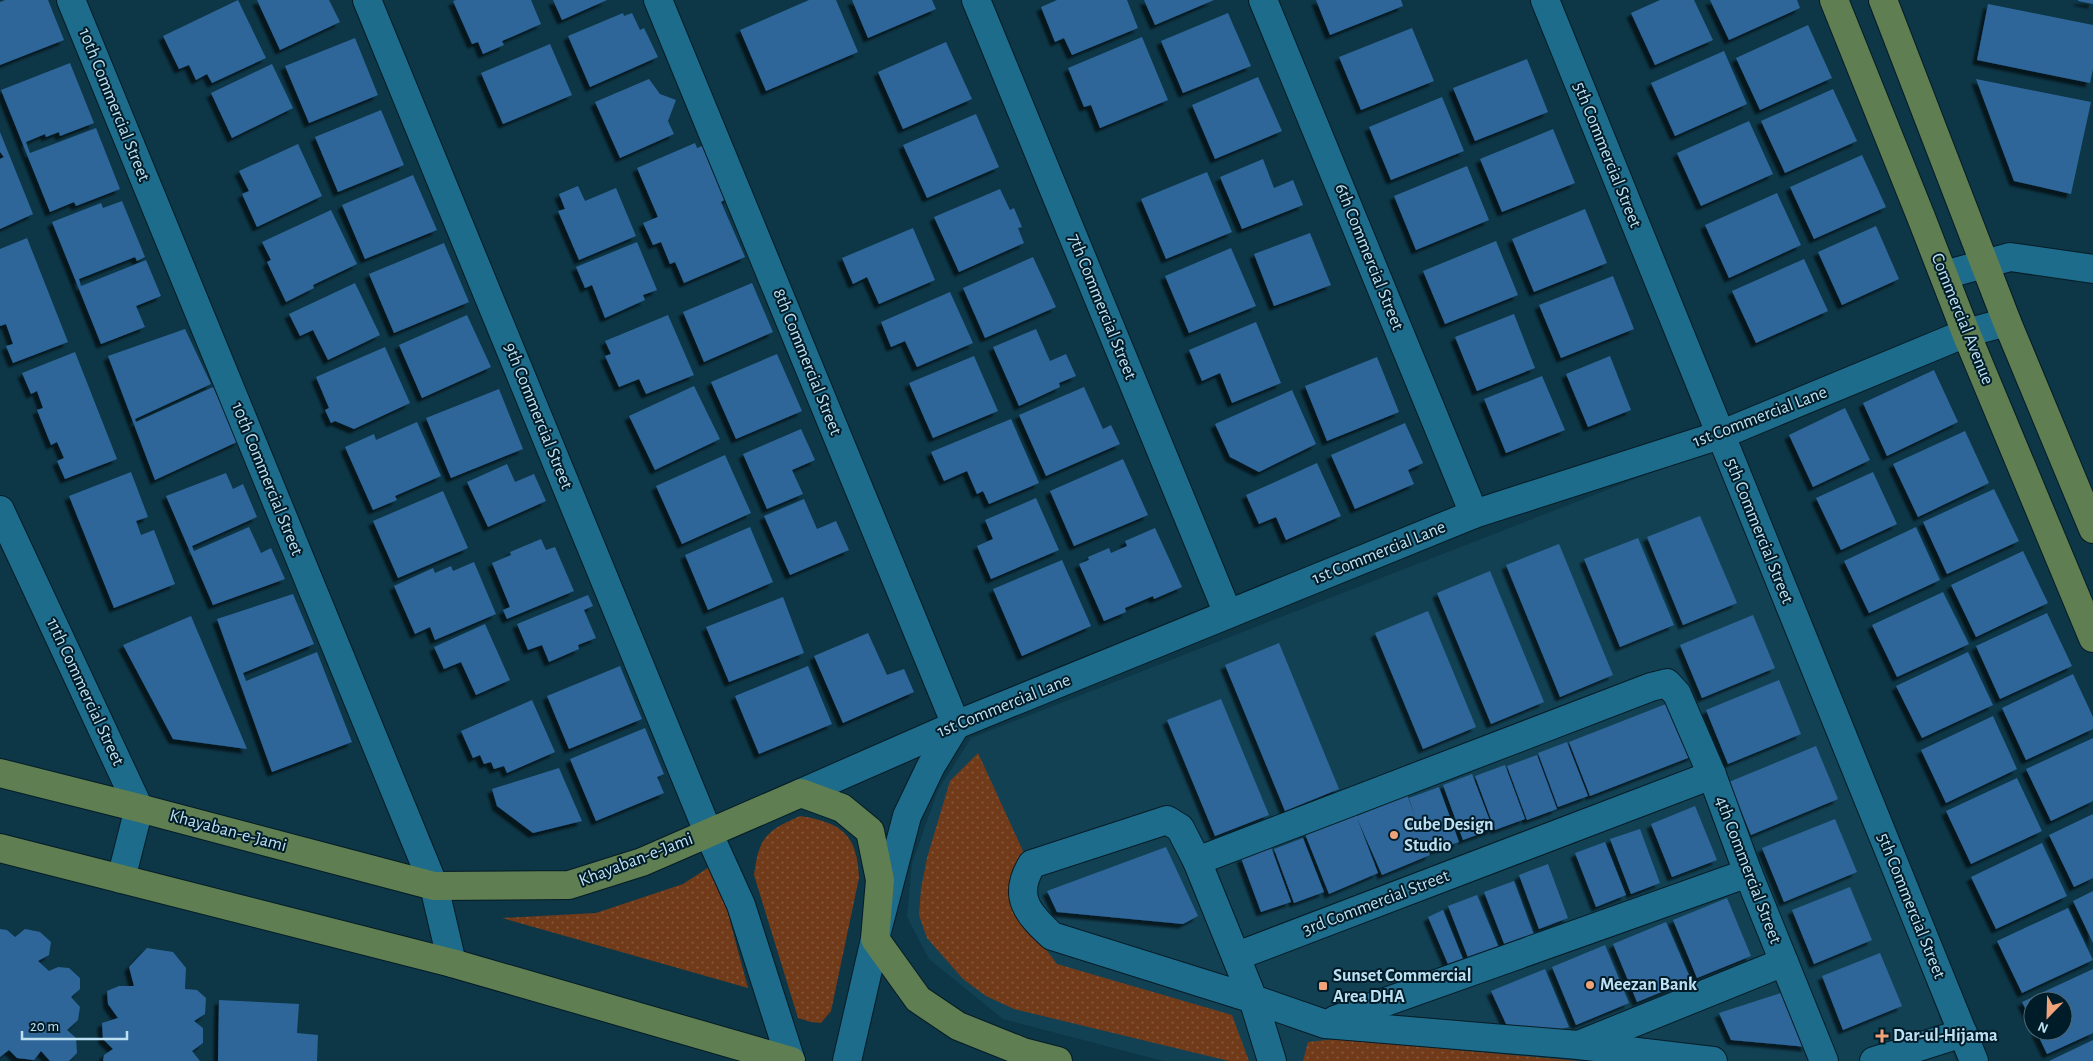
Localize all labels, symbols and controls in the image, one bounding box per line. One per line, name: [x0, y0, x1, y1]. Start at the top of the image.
street label: 10th Commercial Street: [75, 26, 153, 184]
street label: 5th Commercial Street: [1570, 80, 1645, 231]
street label: 6th Commercial Street: [1331, 181, 1407, 333]
street label: 7th Commercial Street: [1065, 232, 1140, 383]
street label: Commercial Avenue: [1927, 251, 1997, 387]
street label: 8th Commercial Street: [769, 286, 845, 438]
street label: 9th Commercial Street: [500, 340, 576, 492]
street label: 1st Commercial Lane: [1690, 383, 1830, 451]
street label: 10th Commercial Street: [228, 400, 306, 558]
street label: 5th Commercial Street: [1722, 456, 1797, 607]
street label: 1st Commercial Lane: [1310, 518, 1448, 588]
street label: 11th Commercial Street: [43, 616, 127, 769]
street label: 1st Commercial Lane: [935, 671, 1073, 741]
street label: 4th Commercial Street: [1712, 794, 1785, 947]
street label: Khayaban-e-Jami: [167, 807, 289, 855]
place label: Cube Design Studio: [1404, 816, 1493, 855]
marker: Cube Design Studio: [1388, 829, 1400, 841]
street label: Khayaban-e-Jami: [576, 830, 696, 890]
street label: 5th Commercial Street: [1874, 831, 1949, 982]
street label: 3rd Commercial Street: [1300, 867, 1452, 939]
place label: Sunset Commercial Area DHA: [1333, 967, 1472, 1006]
place label: Meezan Bank: [1600, 976, 1697, 994]
marker: Meezan Bank: [1584, 979, 1596, 991]
marker: Sunset Commercial Area DHA: [1317, 980, 1329, 992]
north arrow: [2023, 991, 2073, 1041]
scale bar: [22, 1008, 128, 1040]
text: 20 m: [30, 1019, 59, 1034]
text: N: [2036, 1019, 2051, 1035]
place label: Dar-ul-Hijama: [1893, 1027, 1998, 1045]
marker: Dar-ul-Hijama: [1875, 1029, 1889, 1043]

